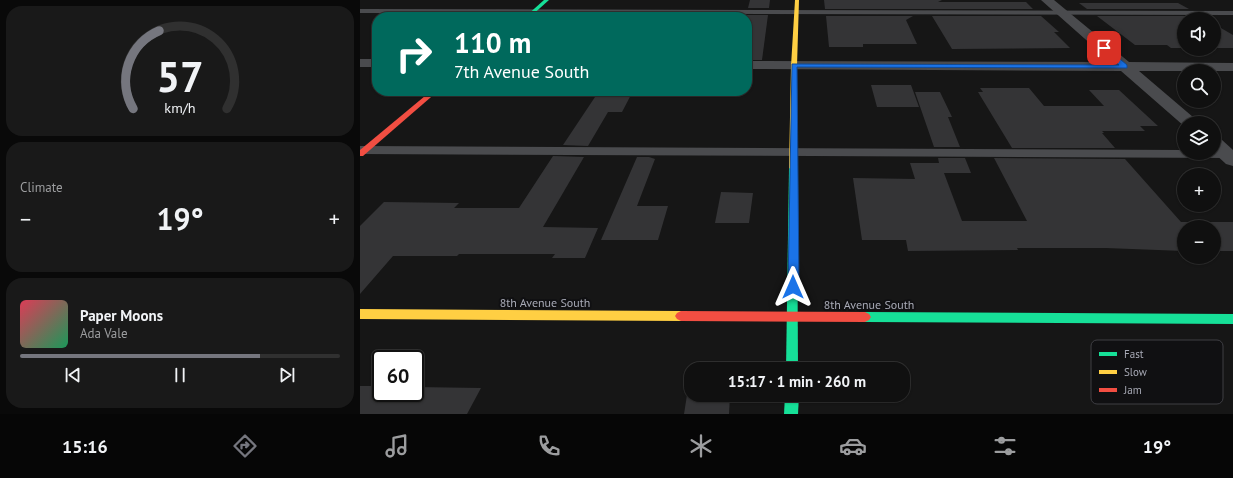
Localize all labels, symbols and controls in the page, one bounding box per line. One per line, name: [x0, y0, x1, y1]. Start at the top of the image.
map controls: [1177, 12, 1221, 264]
button: sound: [1177, 12, 1221, 56]
text: 110 m: [454, 24, 531, 61]
icon: right: [388, 28, 440, 80]
pin: [1087, 31, 1121, 65]
icon: arrive: [1093, 37, 1115, 59]
text: 57: [156, 50, 204, 103]
text: 7th Avenue South: [454, 60, 589, 83]
button: search: [1177, 64, 1221, 108]
text: km/h: [164, 98, 196, 117]
button: layers: [1177, 116, 1221, 160]
button: +: [1177, 168, 1221, 212]
text: Climate: [20, 179, 63, 196]
text: 19°: [156, 199, 204, 238]
text: −: [20, 205, 31, 233]
text: +: [329, 205, 340, 233]
button: −: [1177, 220, 1221, 264]
position arrow: [772, 266, 814, 308]
street label: 8th Avenue South: [500, 295, 590, 310]
street label: 8th Avenue South: [824, 297, 914, 312]
text: Paper Moons: [80, 306, 163, 325]
text: Ada Vale: [80, 325, 128, 342]
legend: [1091, 340, 1223, 404]
text: Fast: [1124, 347, 1144, 361]
speed limit sign: 60: [372, 350, 424, 402]
icon: previous: [62, 364, 84, 386]
icon: pause: [169, 364, 191, 386]
icon: next: [276, 364, 298, 386]
text: Slow: [1124, 365, 1147, 379]
text: 15:17 · 1 min · 260 m: [728, 372, 866, 391]
text: Jam: [1123, 383, 1142, 397]
icon: directions: [231, 432, 259, 460]
icon: music: [383, 432, 411, 460]
icon: phone: [535, 432, 563, 460]
icon: climate: [687, 432, 715, 460]
icon: car: [839, 432, 867, 460]
icon: filters: [991, 432, 1019, 460]
text: 15:16: [62, 435, 108, 458]
text: 19°: [1143, 435, 1171, 458]

